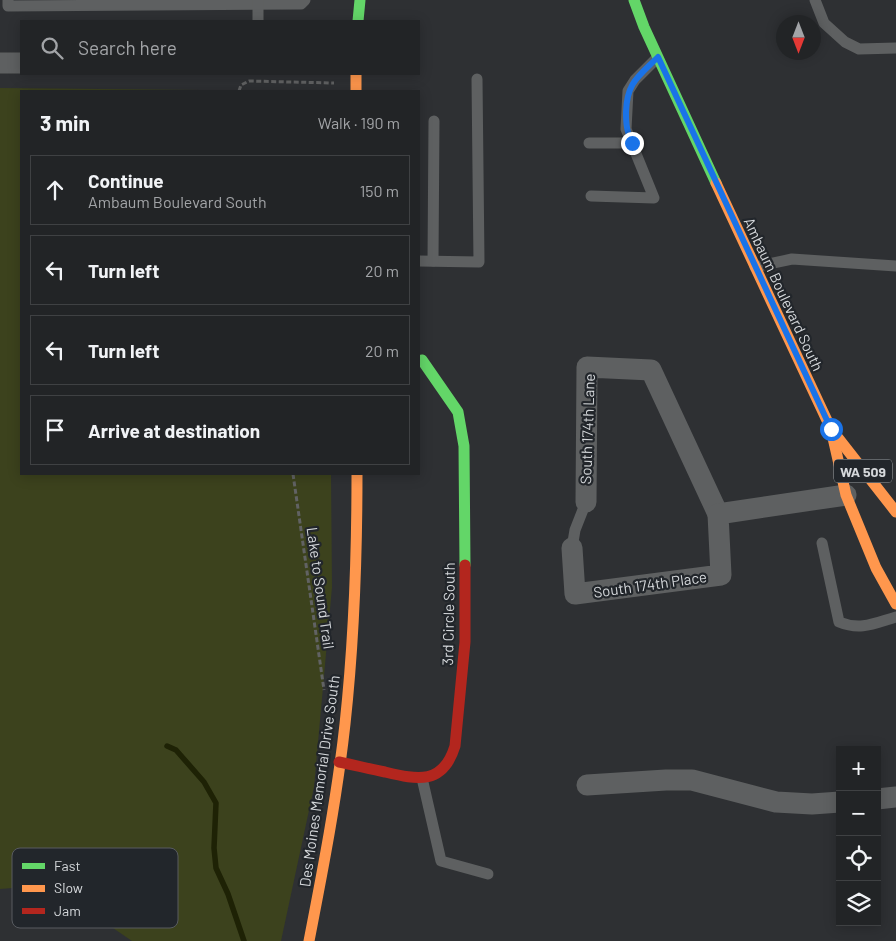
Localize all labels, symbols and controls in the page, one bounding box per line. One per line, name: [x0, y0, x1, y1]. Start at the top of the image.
north arrow: [776, 15, 821, 60]
search box: [20, 20, 420, 75]
icon: search: [38, 34, 66, 62]
text: Search here: [78, 36, 177, 59]
text: 3 min: [40, 110, 90, 135]
text: Walk · 190 m: [318, 113, 400, 132]
route end: [621, 132, 644, 155]
text: Continue: [88, 169, 164, 192]
icon: ahead: [41, 176, 69, 204]
text: 150 m: [360, 181, 399, 200]
text: Ambaum Boulevard South: [88, 192, 267, 211]
street label: Ambaum Boulevard South: [740, 214, 828, 374]
icon: left: [41, 256, 69, 284]
text: Turn left: [88, 259, 159, 282]
text: 20 m: [365, 261, 399, 280]
icon: left: [41, 336, 69, 364]
text: Turn left: [88, 339, 159, 362]
text: 20 m: [365, 341, 399, 360]
street label: South 174th Lane: [576, 373, 598, 485]
icon: arrive: [41, 416, 69, 444]
route start: [820, 418, 843, 441]
text: Arrive at destination: [88, 419, 260, 442]
road number: WA 509: [834, 460, 892, 482]
street label: Lake to Sound Trail: [304, 526, 338, 650]
street label: 3rd Circle South: [438, 562, 458, 666]
street label: South 174th Place: [592, 567, 708, 601]
street label: Des Moines Memorial Drive South: [295, 674, 343, 888]
map controls: [836, 746, 881, 926]
button: +: [836, 746, 881, 791]
button: −: [836, 791, 881, 836]
button: locate: [836, 836, 881, 881]
legend: [12, 848, 178, 928]
text: Fast: [54, 857, 80, 874]
text: Slow: [54, 879, 83, 896]
button: layers: [836, 881, 881, 926]
text: Jam: [54, 902, 81, 919]

